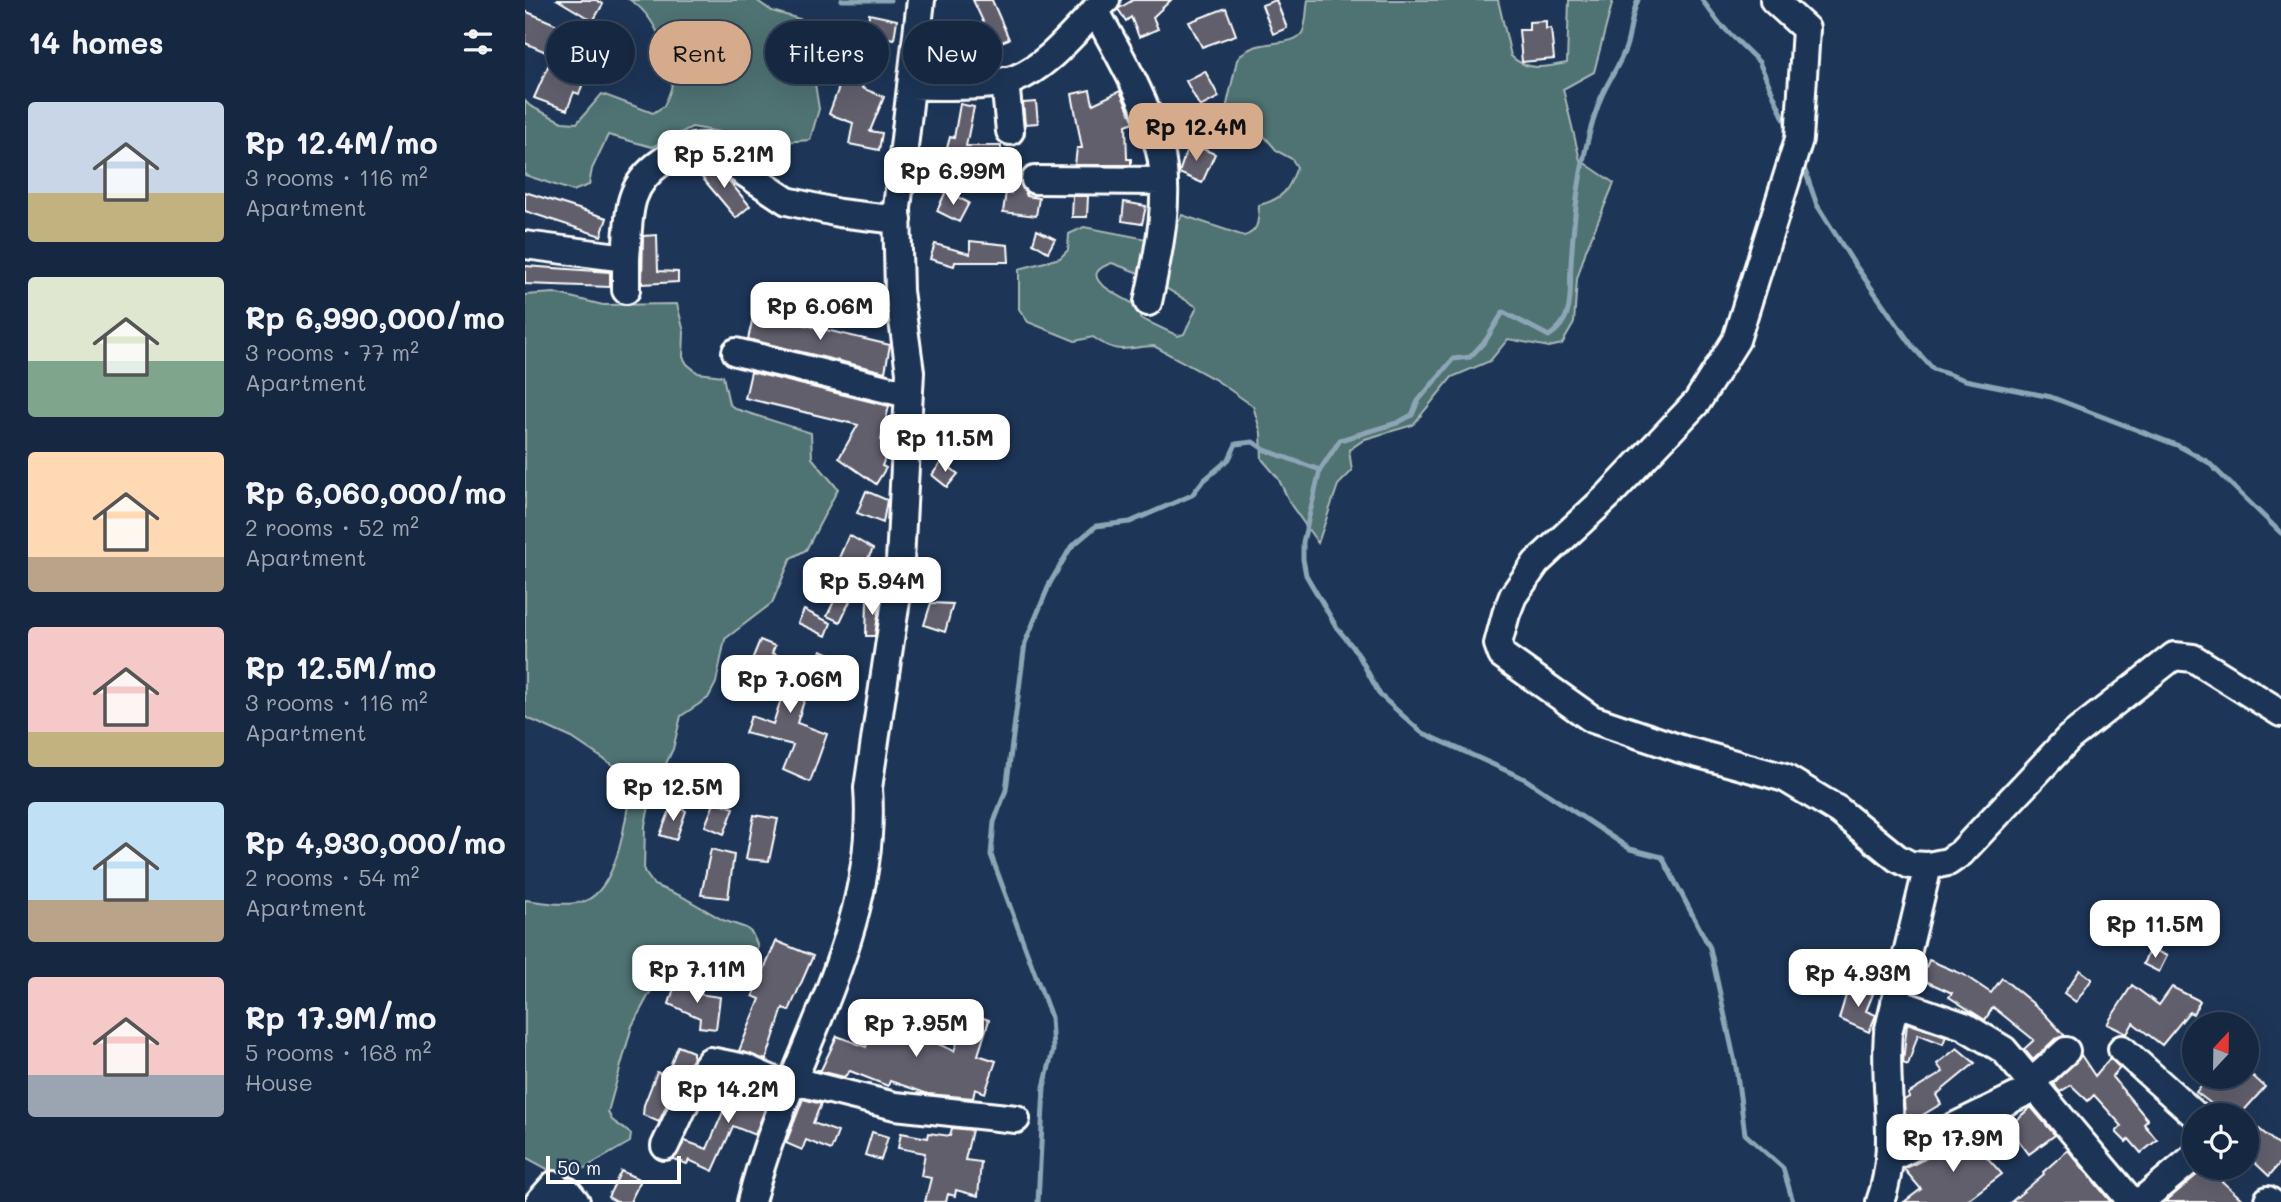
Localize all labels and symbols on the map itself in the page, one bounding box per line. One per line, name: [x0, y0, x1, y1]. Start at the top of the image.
pin: Rp 12.4M: [1124, 104, 1268, 163]
pin: Rp 5.21M: [652, 130, 796, 190]
pin: Rp 6.99M: [881, 148, 1025, 207]
pin: Rp 6.06M: [748, 282, 892, 342]
pin: Rp 11.5M: [873, 414, 1017, 474]
pin: Rp 5.94M: [800, 558, 944, 617]
pin: Rp 7.06M: [718, 656, 862, 715]
pin: Rp 12.5M: [601, 764, 745, 823]
pin: Rp 11.5M: [2083, 900, 2227, 960]
pin: Rp 7.11M: [625, 946, 769, 1005]
pin: Rp 4.93M: [1786, 950, 1930, 1009]
pin: Rp 7.95M: [844, 1000, 988, 1059]
north arrow: [2182, 1012, 2259, 1088]
pin: Rp 14.2M: [656, 1066, 800, 1125]
pin: Rp 17.9M: [1881, 1114, 2025, 1174]
scale bar: [546, 1153, 681, 1185]

